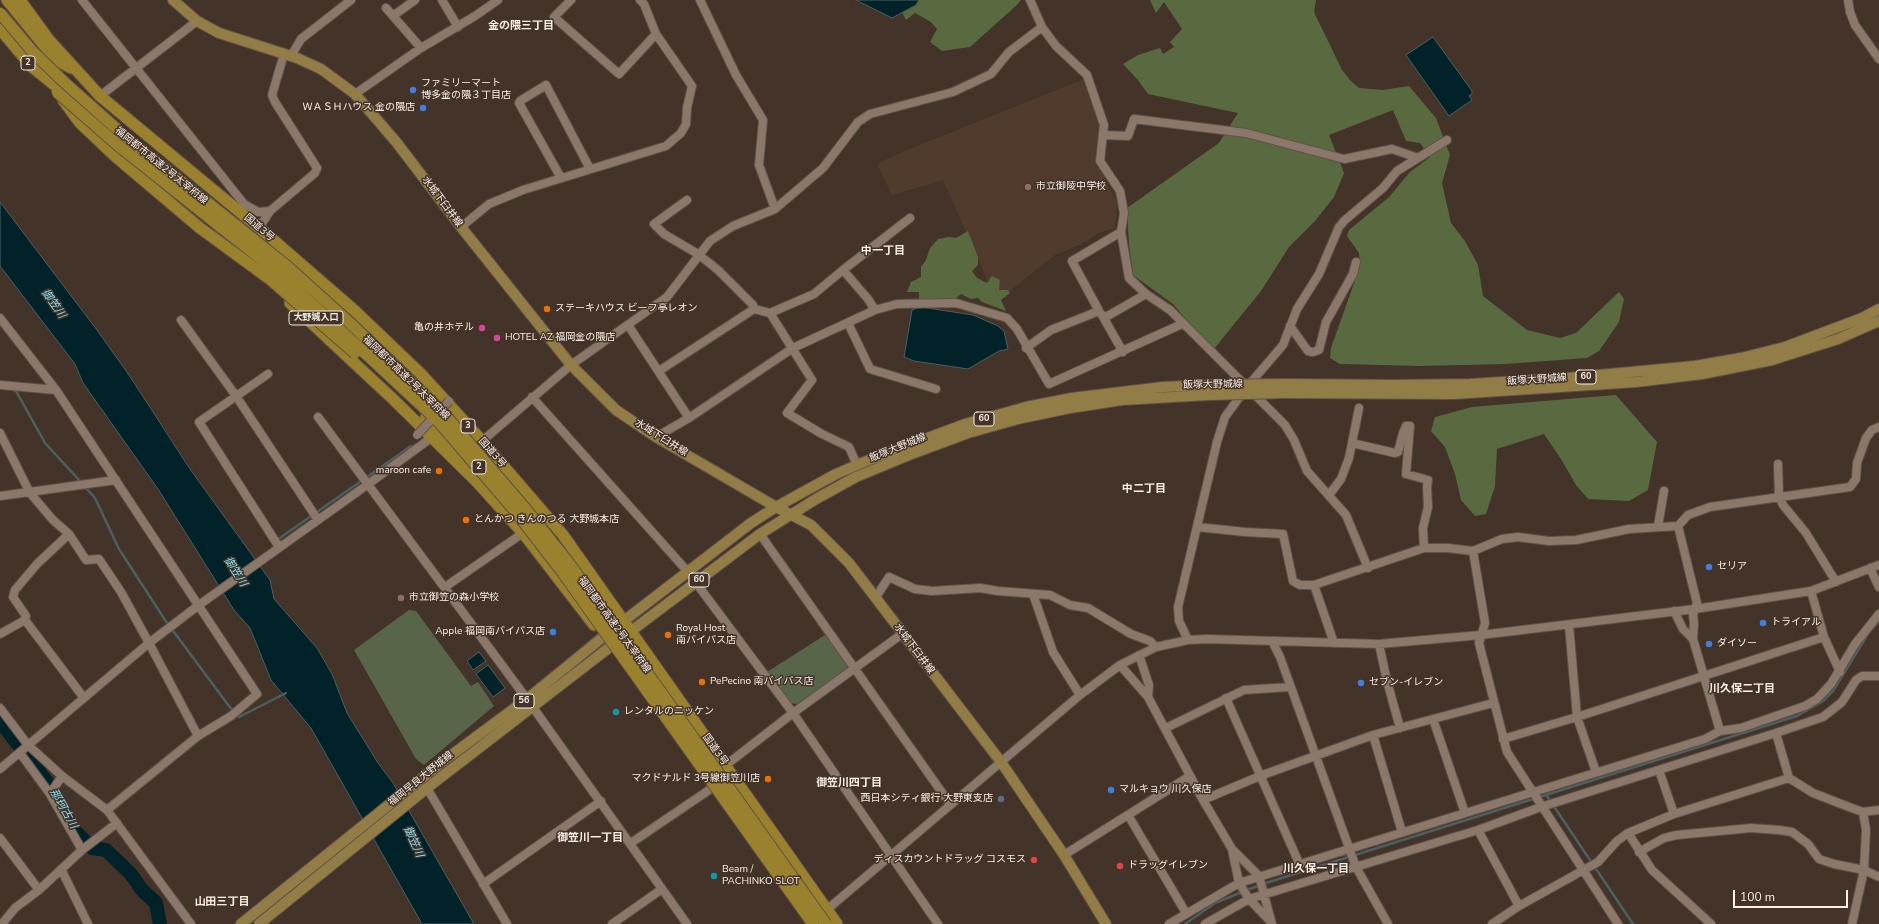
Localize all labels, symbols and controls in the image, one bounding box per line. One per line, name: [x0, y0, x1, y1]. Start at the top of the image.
district label: 金の隈三丁目: [488, 19, 554, 33]
road number: 2: [21, 56, 35, 70]
place label: ファミリーマート 博多金の隈３丁目店: [421, 78, 511, 102]
marker: ファミリーマート 博多金の隈３丁目店: [408, 85, 418, 95]
place label: ＷＡＳＨハウス 金の隈店: [302, 102, 415, 114]
marker: ＷＡＳＨハウス 金の隈店: [418, 103, 428, 113]
street label: 福岡都市高速2号太宰府線: [112, 125, 210, 207]
street label: 水城下臼井線: [419, 174, 465, 230]
place label: 市立御陵中学校: [1036, 181, 1106, 193]
marker: 市立御陵中学校: [1023, 182, 1033, 192]
street label: 国道3号: [241, 212, 277, 244]
district label: 中一丁目: [861, 244, 905, 258]
water label: 御笠川: [38, 287, 68, 321]
place label: ステーキハウス ビーフ亭レオン: [555, 303, 698, 315]
marker: ステーキハウス ビーフ亭レオン: [542, 304, 552, 314]
road number: 大野城入口: [289, 311, 343, 325]
place label: 亀の井ホテル: [414, 322, 474, 334]
marker: 亀の井ホテル: [477, 323, 487, 333]
place label: HOTEL AZ 福岡金の隈店: [505, 332, 615, 344]
street label: 福岡都市高速2号太宰府線: [360, 333, 452, 423]
marker: HOTEL AZ 福岡金の隈店: [492, 333, 502, 343]
road number: 60: [1576, 370, 1596, 384]
street label: 飯塚大野城線: [1507, 372, 1567, 388]
street label: 飯塚大野城線: [1183, 378, 1243, 392]
road number: 60: [974, 412, 994, 426]
street label: 水城下臼井線: [632, 417, 690, 459]
road number: 3: [461, 419, 475, 433]
street label: 飯塚大野城線: [868, 431, 928, 465]
street label: 国道3号: [476, 435, 508, 471]
road number: 2: [472, 460, 486, 474]
place label: maroon cafe: [376, 465, 431, 477]
marker: maroon cafe: [434, 466, 444, 476]
district label: 中二丁目: [1122, 482, 1166, 496]
place label: とんかつ きんのつる 大野城本店: [474, 514, 619, 526]
marker: とんかつ きんのつる 大野城本店: [461, 515, 471, 525]
water label: 御笠川: [221, 555, 249, 589]
place label: セリア: [1717, 561, 1747, 573]
marker: セリア: [1704, 562, 1714, 572]
road number: 60: [689, 573, 709, 587]
street label: 福岡都市高速2号太宰府線: [575, 575, 653, 675]
place label: 市立御笠の森小学校: [409, 592, 499, 604]
marker: 市立御笠の森小学校: [396, 593, 406, 603]
place label: トライアル: [1771, 617, 1821, 629]
marker: トライアル: [1758, 618, 1768, 628]
street label: 水城下臼井線: [891, 621, 937, 677]
place label: Royal Host 南バイパス店: [676, 623, 736, 646]
place label: Apple 福岡南バイパス店: [435, 626, 545, 638]
marker: Apple 福岡南バイパス店: [548, 627, 558, 637]
marker: Royal Host 南バイパス店: [663, 630, 673, 640]
place label: ダイソー: [1717, 638, 1757, 650]
marker: ダイソー: [1704, 639, 1714, 649]
place label: PePecino 南バイパス店: [710, 676, 814, 688]
marker: PePecino 南バイパス店: [697, 677, 707, 687]
place label: セブン-イレブン: [1369, 677, 1443, 689]
marker: セブン-イレブン: [1356, 678, 1366, 688]
district label: 川久保二丁目: [1709, 682, 1775, 696]
road number: 56: [514, 694, 534, 708]
place label: レンタルのニッケン: [624, 706, 714, 718]
marker: レンタルのニッケン: [611, 707, 621, 717]
street label: 国道3号: [700, 732, 730, 768]
street label: 福岡早良大野城線: [386, 749, 456, 809]
place label: マクドナルド 3号線御笠川店: [631, 773, 760, 785]
marker: マクドナルド 3号線御笠川店: [763, 774, 773, 784]
district label: 御笠川四丁目: [816, 776, 882, 790]
place label: マルキョウ 川久保店: [1119, 784, 1212, 796]
marker: マルキョウ 川久保店: [1106, 785, 1116, 795]
water label: 那珂古川: [46, 787, 80, 831]
place label: 西日本シティ銀行 大野東支店: [860, 793, 993, 805]
marker: 西日本シティ銀行 大野東支店: [996, 794, 1006, 804]
water label: 御笠川: [400, 824, 426, 860]
district label: 御笠川一丁目: [557, 831, 623, 845]
place label: ディスカウントドラッグ コスモス: [873, 854, 1026, 866]
marker: ディスカウントドラッグ コスモス: [1029, 855, 1039, 865]
place label: ドラッグイレブン: [1128, 860, 1208, 872]
marker: ドラッグイレブン: [1115, 861, 1125, 871]
district label: 川久保一丁目: [1283, 862, 1349, 876]
place label: Beam / PACHINKO SLOT: [722, 864, 800, 888]
marker: Beam / PACHINKO SLOT: [709, 871, 719, 881]
scale bar: [1735, 882, 1850, 908]
text: 100 m: [1740, 889, 1775, 905]
district label: 山田三丁目: [195, 895, 249, 909]

